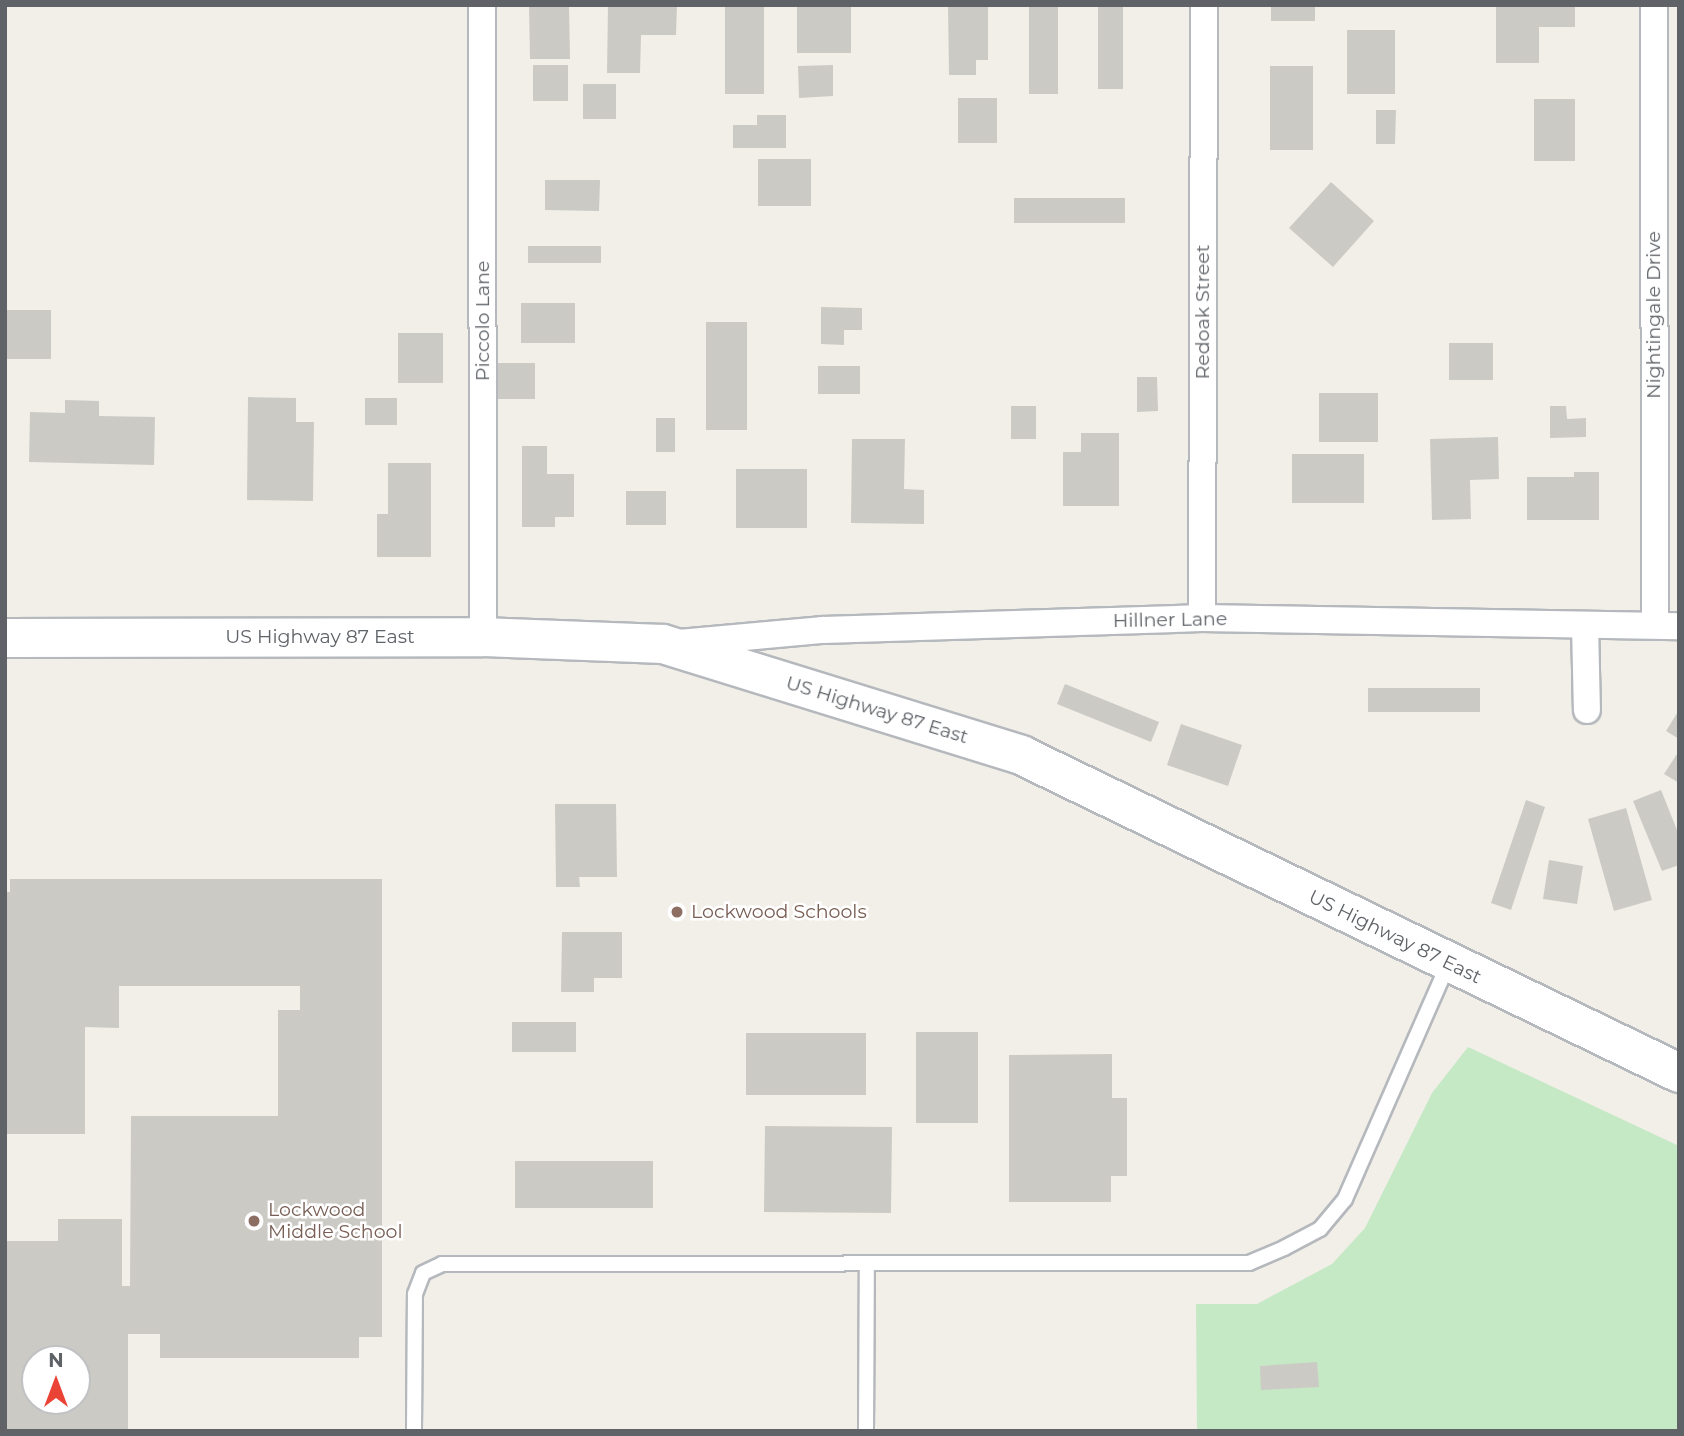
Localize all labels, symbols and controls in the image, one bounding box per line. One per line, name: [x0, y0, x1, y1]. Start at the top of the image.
street label: Nightingale Drive: [1643, 231, 1665, 399]
street label: Redoak Street: [1192, 245, 1214, 379]
street label: Piccolo Lane: [472, 261, 494, 381]
street label: Hillner Lane: [1113, 608, 1227, 632]
street label: US Highway 87 East: [225, 626, 415, 648]
street label: US Highway 87 East: [783, 671, 971, 749]
street label: US Highway 87 East: [1305, 885, 1485, 989]
place label: Lockwood Schools: [691, 901, 867, 923]
marker: Lockwood Schools: [669, 904, 685, 920]
place label: Lockwood Middle School: [268, 1199, 403, 1243]
marker: Lockwood Middle School: [246, 1213, 262, 1229]
north arrow: [21, 1345, 91, 1415]
text: N: [48, 1349, 64, 1372]

